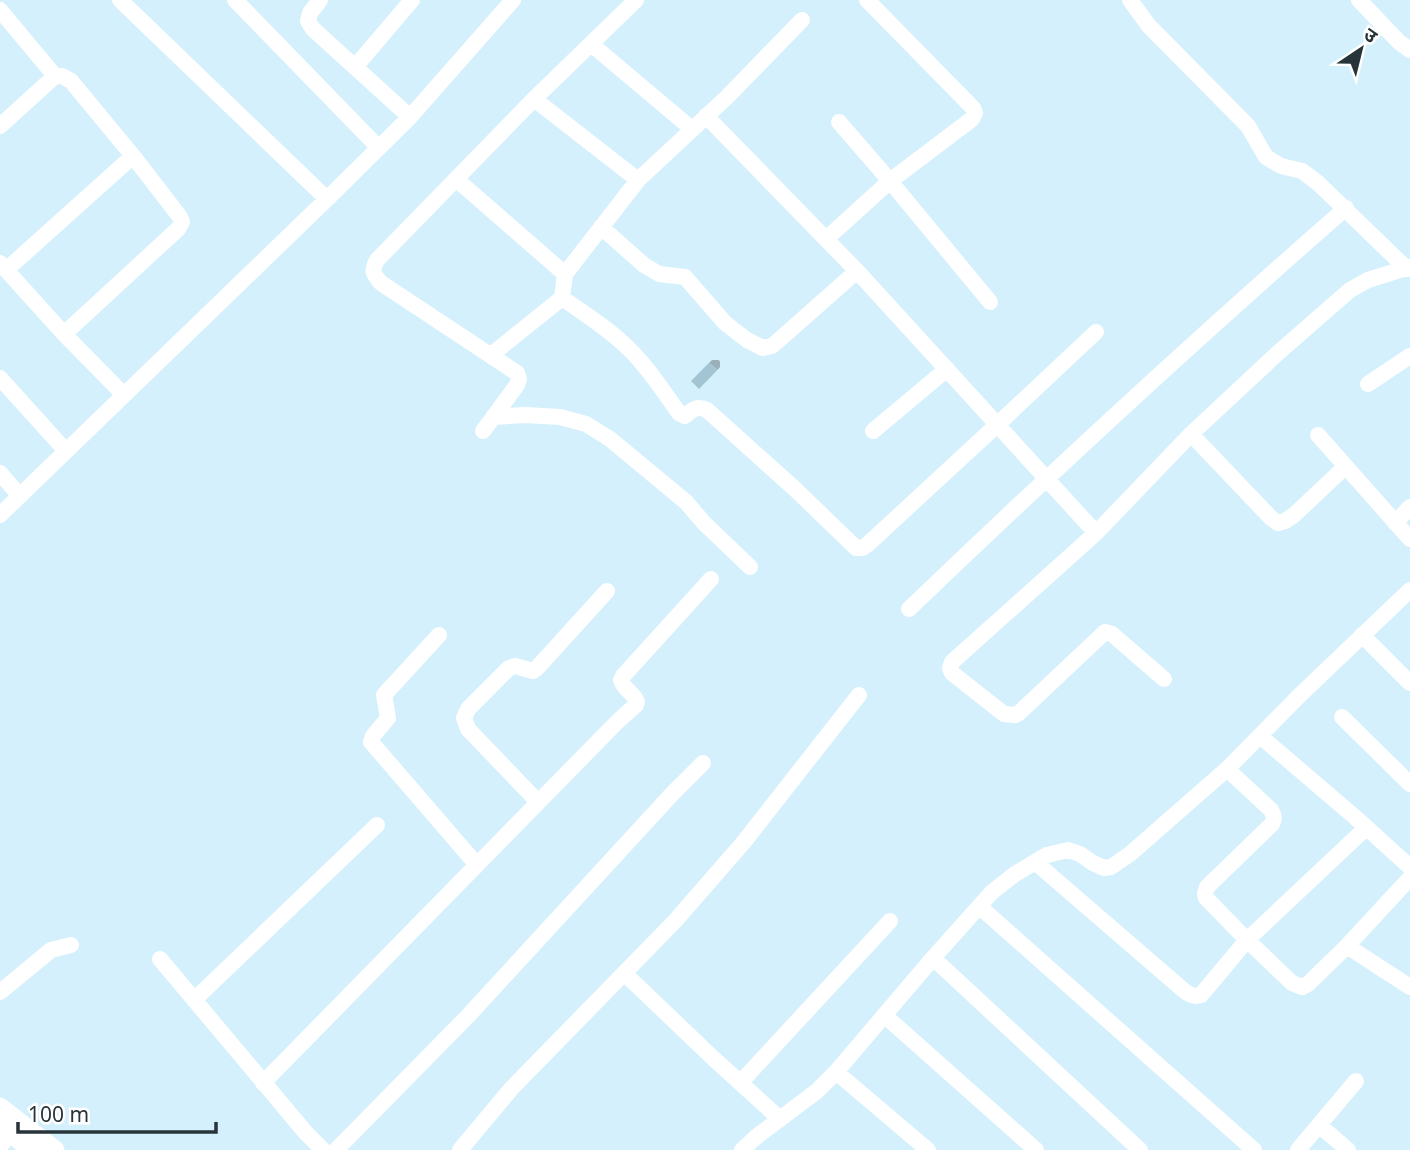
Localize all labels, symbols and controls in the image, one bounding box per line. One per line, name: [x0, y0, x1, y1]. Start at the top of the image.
north arrow: [1326, 14, 1396, 84]
text: उ: [1359, 21, 1383, 49]
scale bar: [18, 1090, 215, 1134]
text: 100 m: [28, 1100, 89, 1128]

